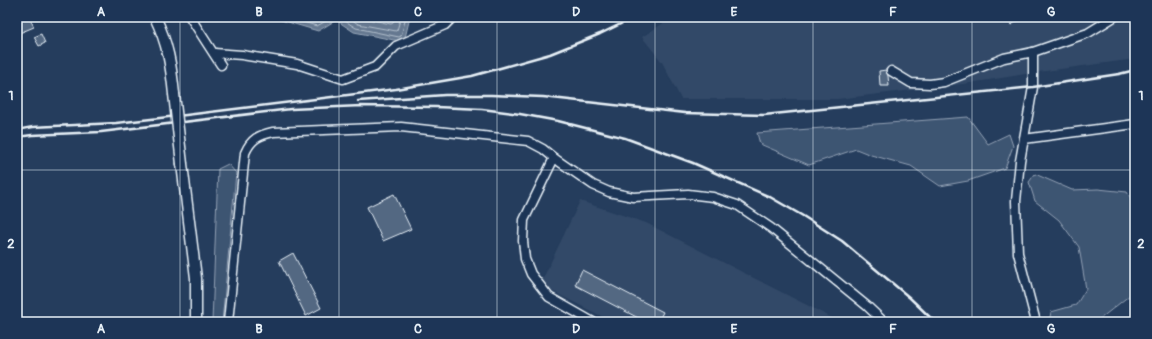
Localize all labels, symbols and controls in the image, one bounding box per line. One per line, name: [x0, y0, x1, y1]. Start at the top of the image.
text: A: [97, 4, 106, 20]
text: B: [255, 4, 263, 20]
text: C: [414, 4, 422, 20]
text: D: [572, 4, 580, 20]
text: E: [731, 4, 738, 20]
text: F: [889, 4, 897, 20]
text: G: [1047, 4, 1056, 20]
text: 1: [8, 88, 14, 104]
text: 1: [1138, 88, 1144, 104]
text: 2: [7, 236, 15, 252]
text: 2: [1137, 236, 1145, 252]
text: A: [97, 321, 106, 337]
text: B: [255, 321, 263, 337]
text: C: [414, 321, 422, 337]
text: D: [572, 321, 580, 337]
text: E: [731, 321, 738, 337]
text: F: [889, 321, 897, 337]
text: G: [1047, 321, 1056, 337]

